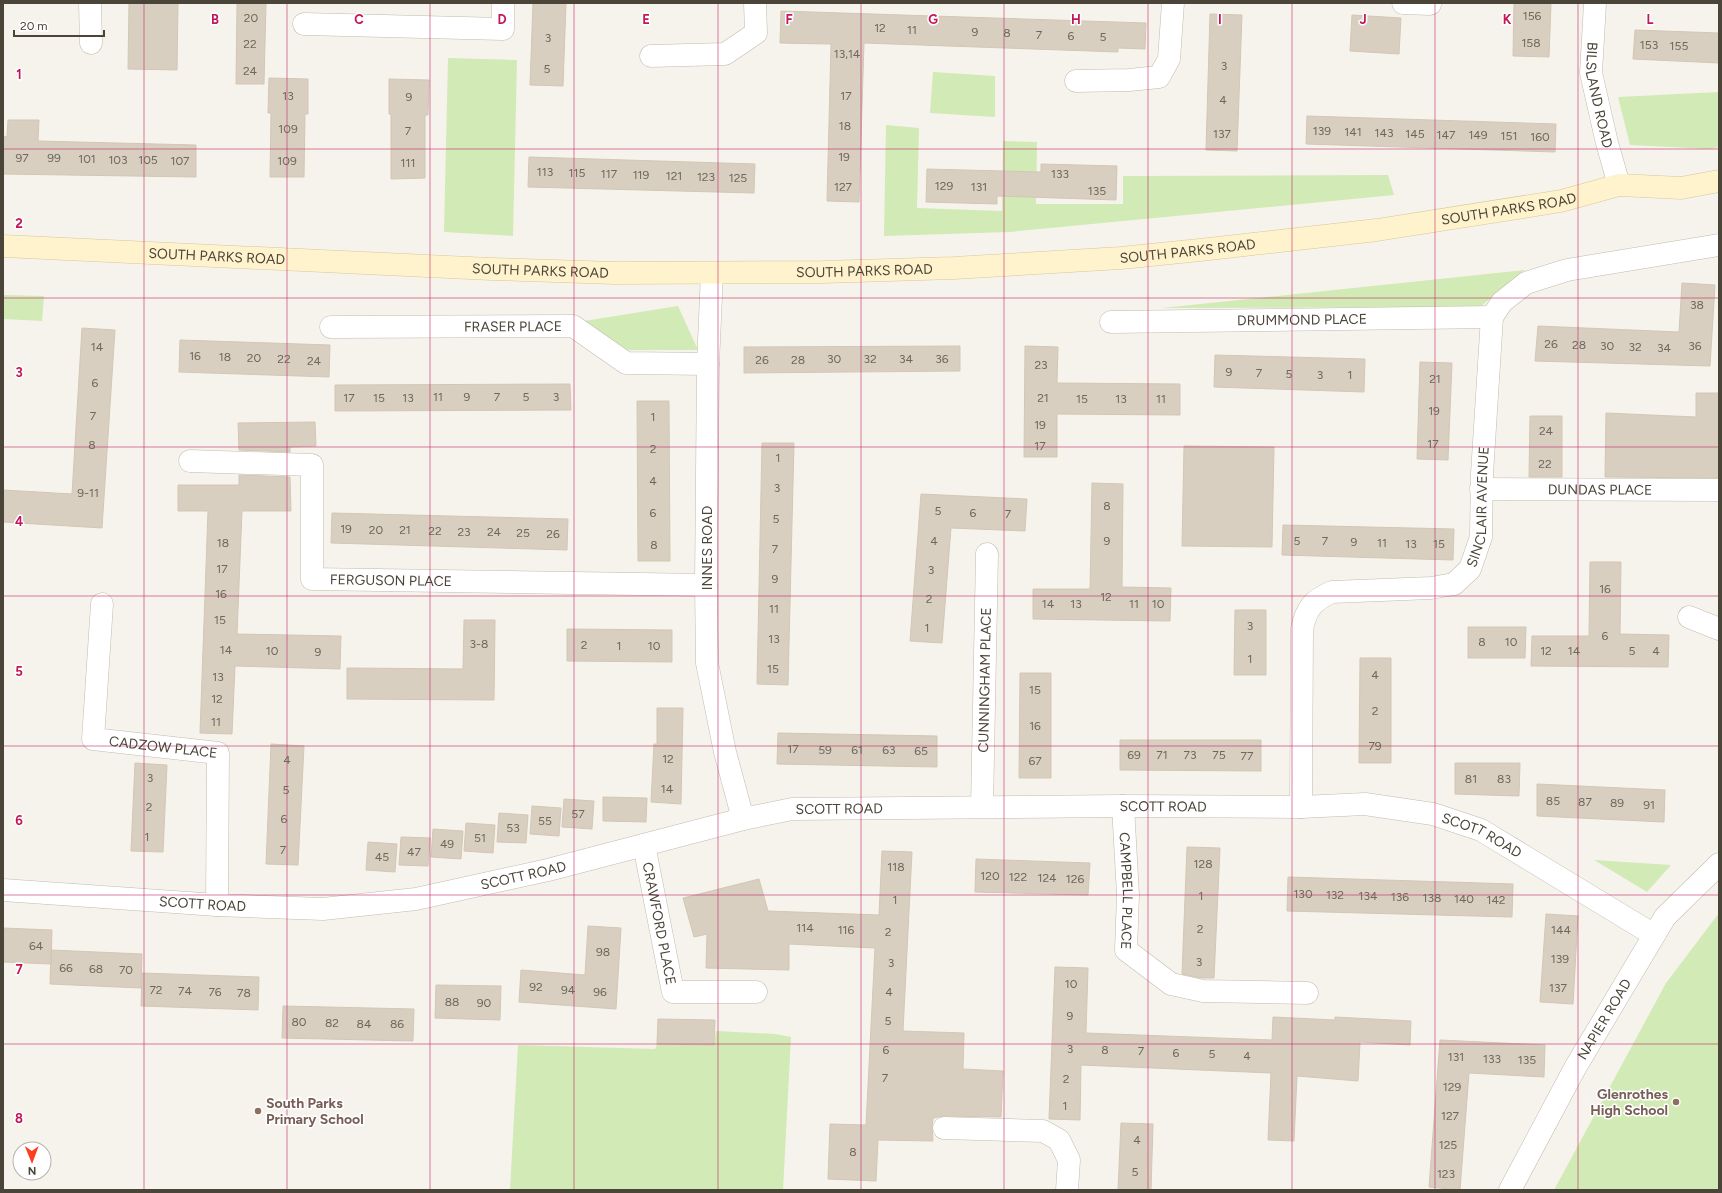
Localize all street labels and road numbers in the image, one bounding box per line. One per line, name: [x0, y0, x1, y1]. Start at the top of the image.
street label: BILSLAND ROAD: [1582, 42, 1617, 150]
street label: SOUTH PARKS ROAD: [1440, 189, 1578, 228]
street label: SOUTH PARKS ROAD: [1119, 235, 1257, 267]
street label: SOUTH PARKS ROAD: [148, 244, 285, 268]
street label: SOUTH PARKS ROAD: [472, 260, 609, 281]
street label: SOUTH PARKS ROAD: [796, 260, 933, 281]
street label: DRUMMOND PLACE: [1237, 310, 1367, 329]
street label: FRASER PLACE: [464, 318, 562, 335]
street label: SINCLAIR AVENUE: [1463, 446, 1492, 570]
street label: DUNDAS PLACE: [1548, 481, 1652, 498]
street label: INNES ROAD: [699, 506, 716, 590]
street label: FERGUSON PLACE: [330, 571, 452, 590]
street label: CUNNINGHAM PLACE: [975, 607, 994, 753]
street label: CADZOW PLACE: [108, 732, 218, 761]
street label: SCOTT ROAD: [1119, 797, 1207, 815]
street label: SCOTT ROAD: [795, 800, 883, 817]
street label: SCOTT ROAD: [1440, 809, 1525, 861]
street label: CAMPBELL PLACE: [1116, 832, 1137, 950]
street label: SCOTT ROAD: [479, 857, 568, 893]
street label: CRAWFORD PLACE: [639, 861, 680, 986]
street label: SCOTT ROAD: [158, 892, 246, 915]
street label: NAPIER ROAD: [1573, 976, 1635, 1063]

